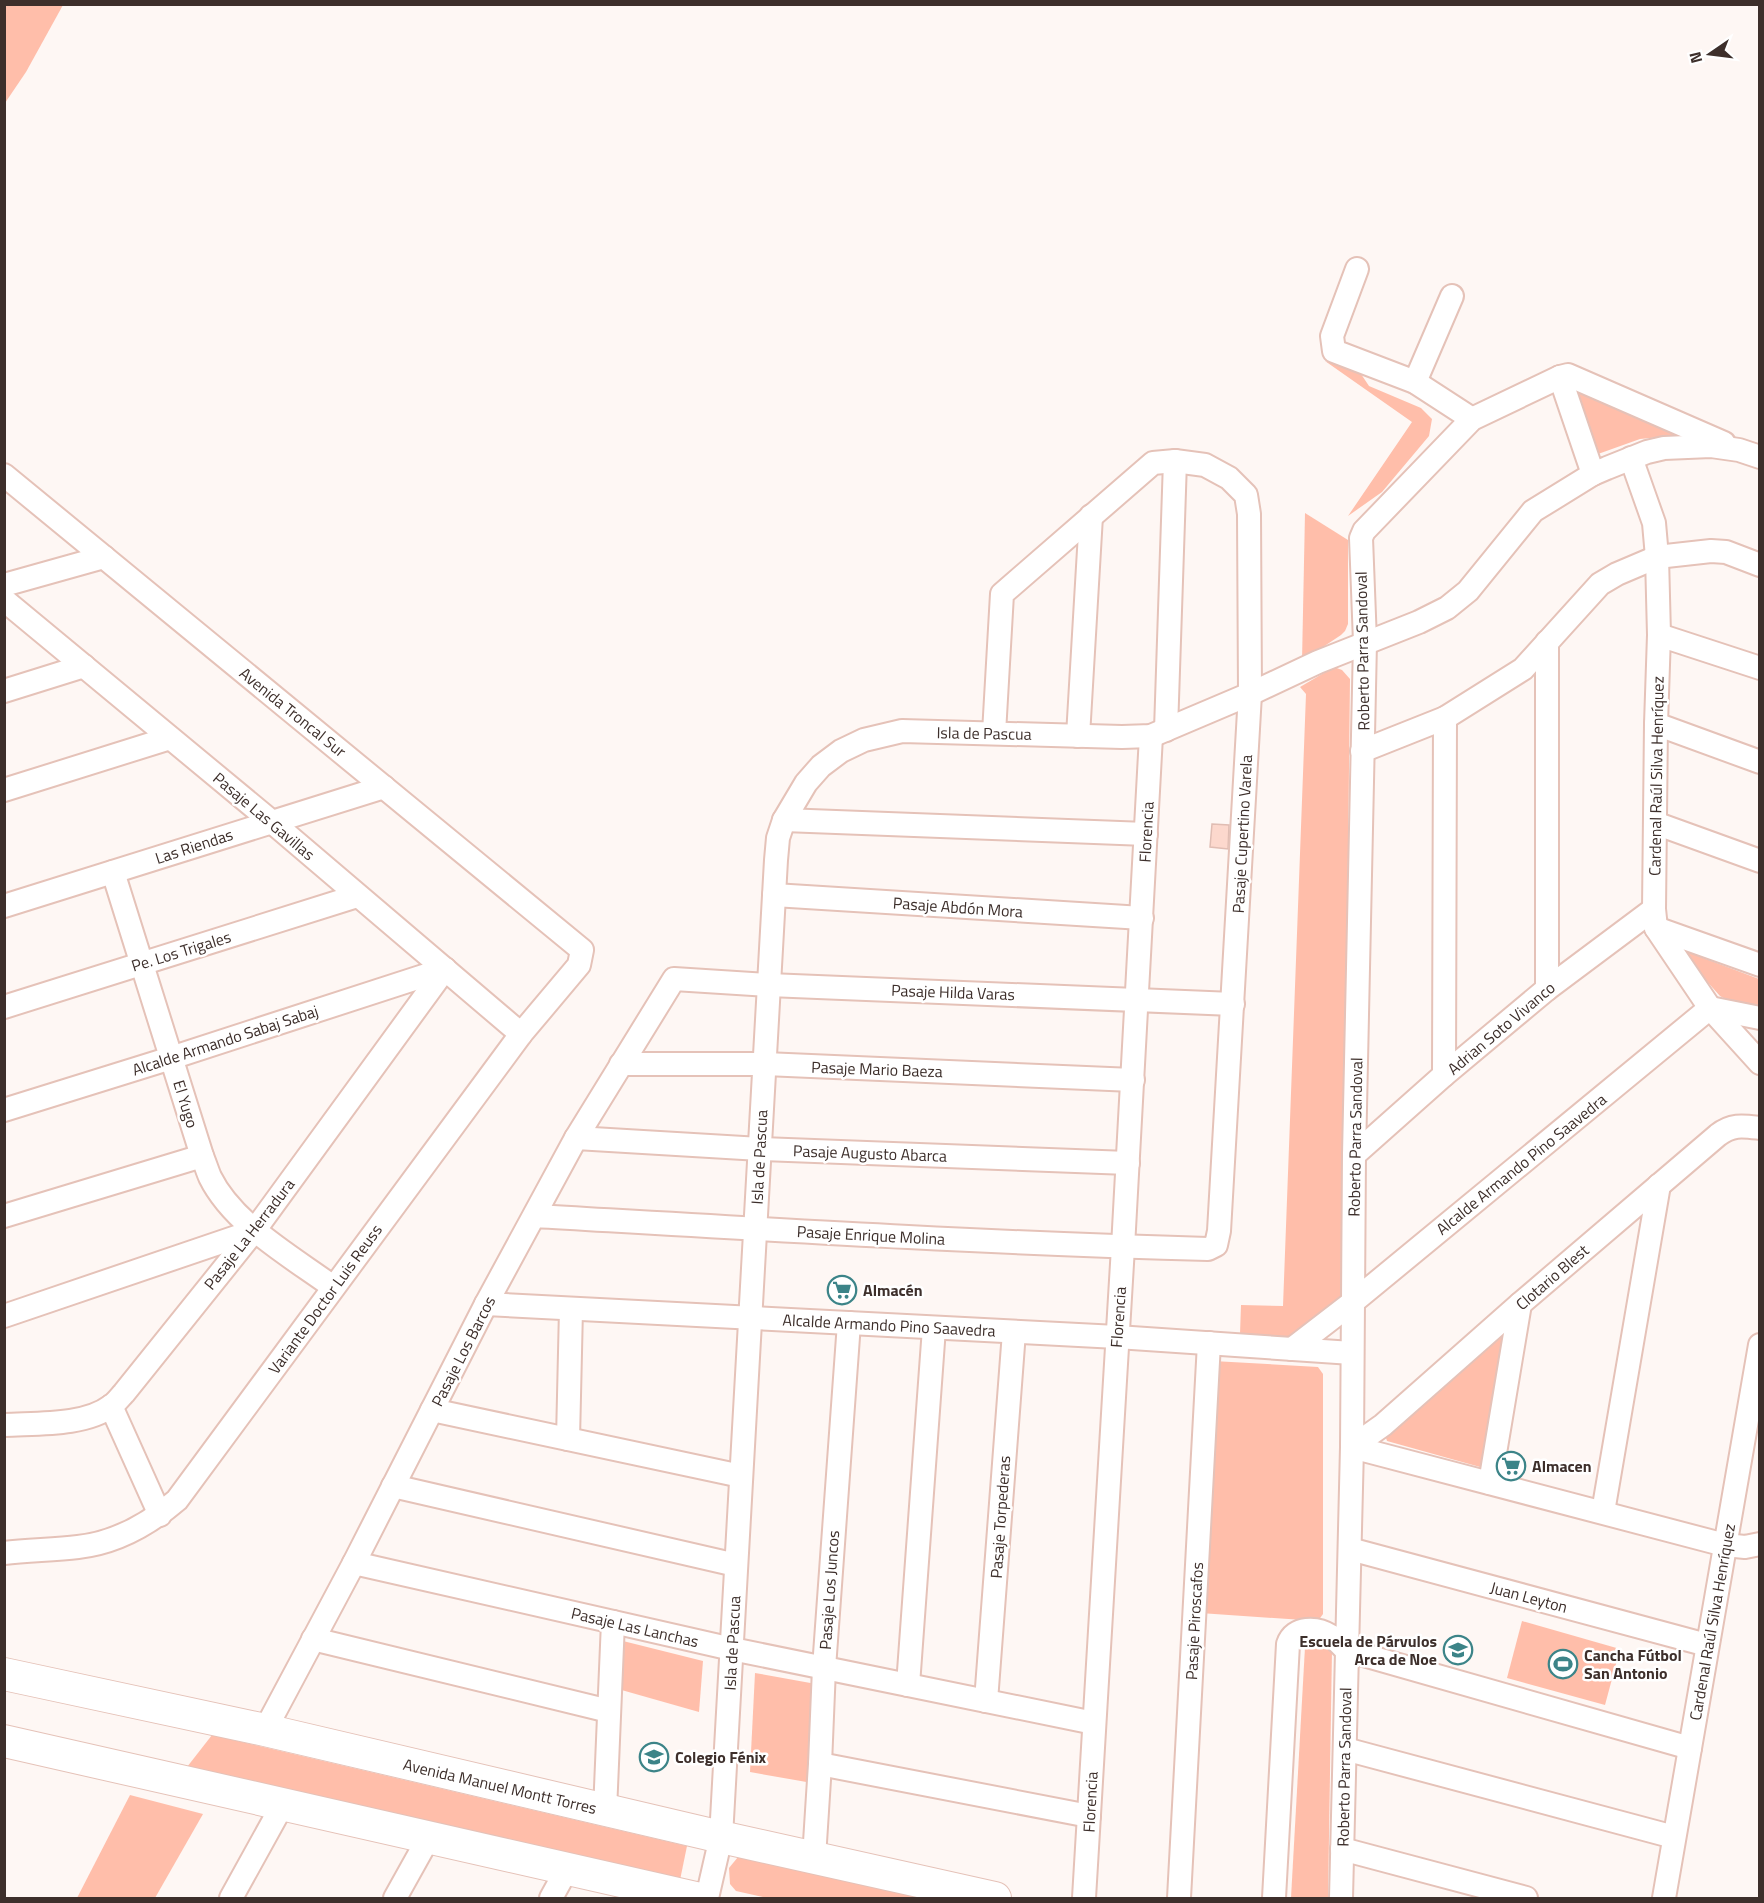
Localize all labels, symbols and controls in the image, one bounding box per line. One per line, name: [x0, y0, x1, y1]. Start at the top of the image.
north arrow: [1680, 24, 1740, 84]
text: N: [1682, 49, 1708, 66]
street label: Roberto Parra Sandoval: [1349, 571, 1375, 731]
street label: Avenida Troncal Sur: [234, 661, 352, 763]
street label: Cardenal Raúl Silva Henríquez: [1642, 676, 1670, 876]
street label: Isla de Pascua: [936, 720, 1032, 746]
street label: Pasaje Cupertino Varela: [1226, 754, 1258, 914]
street label: Pasaje Las Gavillas: [208, 766, 320, 866]
street label: Florencia: [1132, 801, 1160, 863]
street label: Las Riendas: [152, 822, 236, 870]
street label: Pasaje Abdón Mora: [892, 890, 1024, 924]
street label: Pe. Los Trigales: [128, 924, 234, 978]
street label: Adrian Soto Vivanco: [1442, 976, 1560, 1080]
street label: Pasaje Hilda Varas: [891, 978, 1015, 1006]
street label: Alcalde Armando Sabaj Sabaj: [129, 999, 321, 1081]
street label: Pasaje Mario Baeza: [811, 1055, 943, 1083]
street label: Roberto Parra Sandoval: [1342, 1057, 1368, 1217]
street label: El Yugo: [167, 1077, 205, 1131]
street label: Alcalde Armando Pino Saavedra: [1431, 1088, 1611, 1240]
street label: Isla de Pascua: [745, 1109, 773, 1205]
street label: Pasaje Augusto Abarca: [793, 1138, 947, 1168]
street label: Pasaje La Herradura: [198, 1173, 300, 1295]
street label: Variante Doctor Luis Reuss: [262, 1219, 388, 1379]
street label: Pasaje Enrique Molina: [796, 1219, 946, 1251]
street label: Clotario Blest: [1510, 1238, 1594, 1316]
supermarket icon: Almacén: [826, 1274, 858, 1306]
place label: Almacén: [863, 1278, 923, 1302]
street label: Florencia: [1104, 1286, 1132, 1348]
street label: Pasaje Los Barcos: [425, 1292, 501, 1410]
street label: Alcalde Armando Pino Saavedra: [782, 1307, 996, 1343]
supermarket icon: Almacen: [1495, 1450, 1527, 1482]
place label: Almacen: [1532, 1454, 1592, 1478]
street label: Pasaje Torpederas: [984, 1455, 1016, 1579]
street label: Cardenal Raúl Silva Henríquez: [1683, 1522, 1741, 1722]
street label: Pasaje Los Juncos: [813, 1530, 845, 1650]
street label: Pasaje Piroscafos: [1179, 1561, 1209, 1681]
street label: Juan Leyton: [1488, 1575, 1570, 1619]
street label: Isla de Pascua: [718, 1595, 746, 1691]
street label: Pasaje Las Lanchas: [569, 1601, 701, 1653]
place label: Escuela de Párvulos Arca de Noe: [1299, 1629, 1437, 1671]
school or university icon: Escuela de Párvulos Arca de Noe: [1442, 1634, 1474, 1666]
place label: Cancha Fútbol San Antonio: [1584, 1643, 1682, 1685]
sports icon: Cancha Fútbol San Antonio: [1547, 1648, 1579, 1680]
street label: Roberto Parra Sandoval: [1331, 1687, 1357, 1847]
school or university icon: Colegio Fénix: [638, 1741, 670, 1773]
place label: Colegio Fénix: [675, 1745, 767, 1769]
street label: Avenida Manuel Montt Torres: [401, 1752, 599, 1820]
street label: Florencia: [1076, 1771, 1104, 1833]

